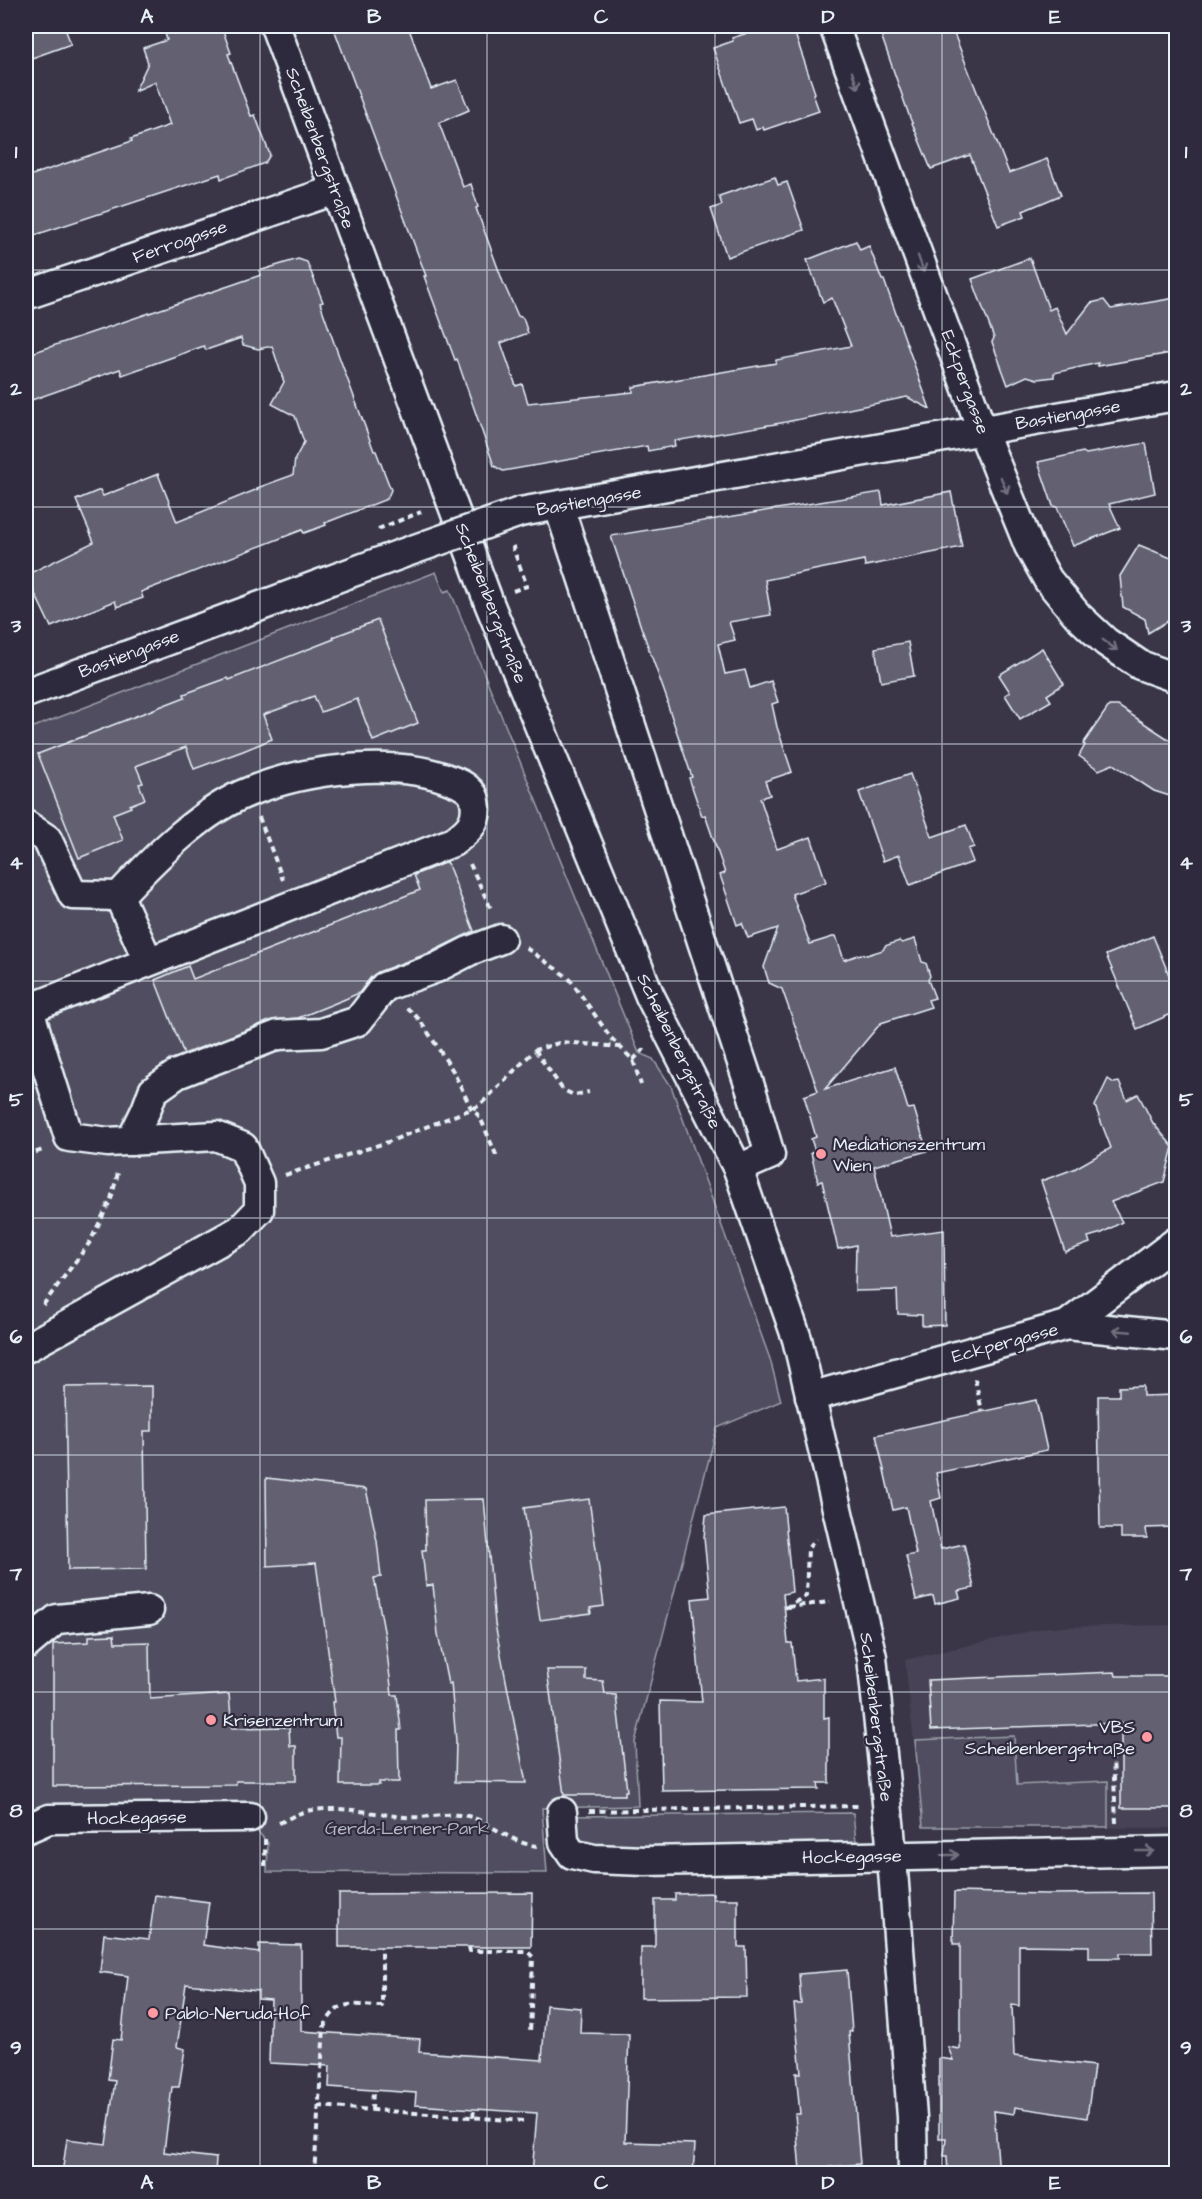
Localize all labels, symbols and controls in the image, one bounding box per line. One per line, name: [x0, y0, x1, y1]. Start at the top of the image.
text: A: [141, 3, 154, 31]
text: B: [367, 3, 382, 31]
text: C: [594, 3, 609, 31]
text: D: [822, 3, 835, 31]
text: E: [1049, 3, 1061, 31]
street label: Scheibenbergstraße: [278, 64, 361, 233]
one-way arrow: [850, 71, 861, 89]
text: 1: [15, 138, 18, 166]
text: 1: [1185, 138, 1188, 166]
street label: Ferrogasse: [129, 214, 231, 271]
one-way arrow: [917, 254, 928, 272]
street label: Eckpergasse: [934, 326, 995, 438]
text: 2: [9, 375, 22, 403]
text: 2: [1179, 375, 1192, 403]
street label: Bastiengasse: [1014, 393, 1123, 437]
one-way arrow: [999, 475, 1010, 493]
street label: Bastiengasse: [535, 479, 644, 523]
street label: Scheibenbergstraße: [448, 519, 533, 688]
text: 3: [10, 612, 22, 640]
text: 3: [1180, 612, 1192, 640]
street label: Bastiengasse: [75, 623, 184, 686]
one-way arrow: [1102, 638, 1118, 651]
text: 4: [9, 849, 23, 877]
text: 4: [1179, 849, 1193, 877]
street label: Scheibenbergstraße: [630, 969, 728, 1134]
text: 5: [9, 1086, 24, 1114]
text: 5: [1179, 1086, 1194, 1114]
place label: Mediationszentrum Wien: [833, 1132, 985, 1178]
marker: Mediationszentrum Wien: [814, 1147, 828, 1161]
street label: Eckpergasse: [949, 1317, 1061, 1370]
text: 6: [10, 1323, 23, 1351]
text: 6: [1180, 1323, 1193, 1351]
one-way arrow: [1113, 1325, 1132, 1336]
text: 7: [9, 1560, 23, 1588]
text: 7: [1179, 1560, 1193, 1588]
street label: Scheibenbergstraße: [852, 1631, 899, 1803]
place label: Krisenzentrum: [223, 1708, 342, 1733]
marker: Krisenzentrum: [204, 1713, 218, 1727]
place label: VBS Scheibenbergstraße: [965, 1715, 1135, 1762]
marker: VBS Scheibenbergstraße: [1140, 1730, 1154, 1744]
text: 8: [10, 1797, 23, 1825]
text: 8: [1180, 1797, 1193, 1825]
street label: Hockegasse: [87, 1805, 187, 1832]
park label: Gerda-Lerner-Park: [325, 1816, 489, 1841]
street label: Hockegasse: [802, 1844, 902, 1871]
one-way arrow: [1135, 1845, 1155, 1857]
one-way arrow: [940, 1849, 960, 1861]
place label: Pablo-Neruda-Hof: [165, 2001, 310, 2026]
marker: Pablo-Neruda-Hof: [146, 2006, 160, 2020]
text: 9: [10, 2034, 22, 2062]
text: 9: [1180, 2034, 1192, 2062]
text: A: [141, 2169, 154, 2197]
text: B: [367, 2169, 382, 2197]
text: C: [594, 2169, 609, 2197]
text: D: [822, 2169, 835, 2197]
text: E: [1049, 2169, 1061, 2197]

